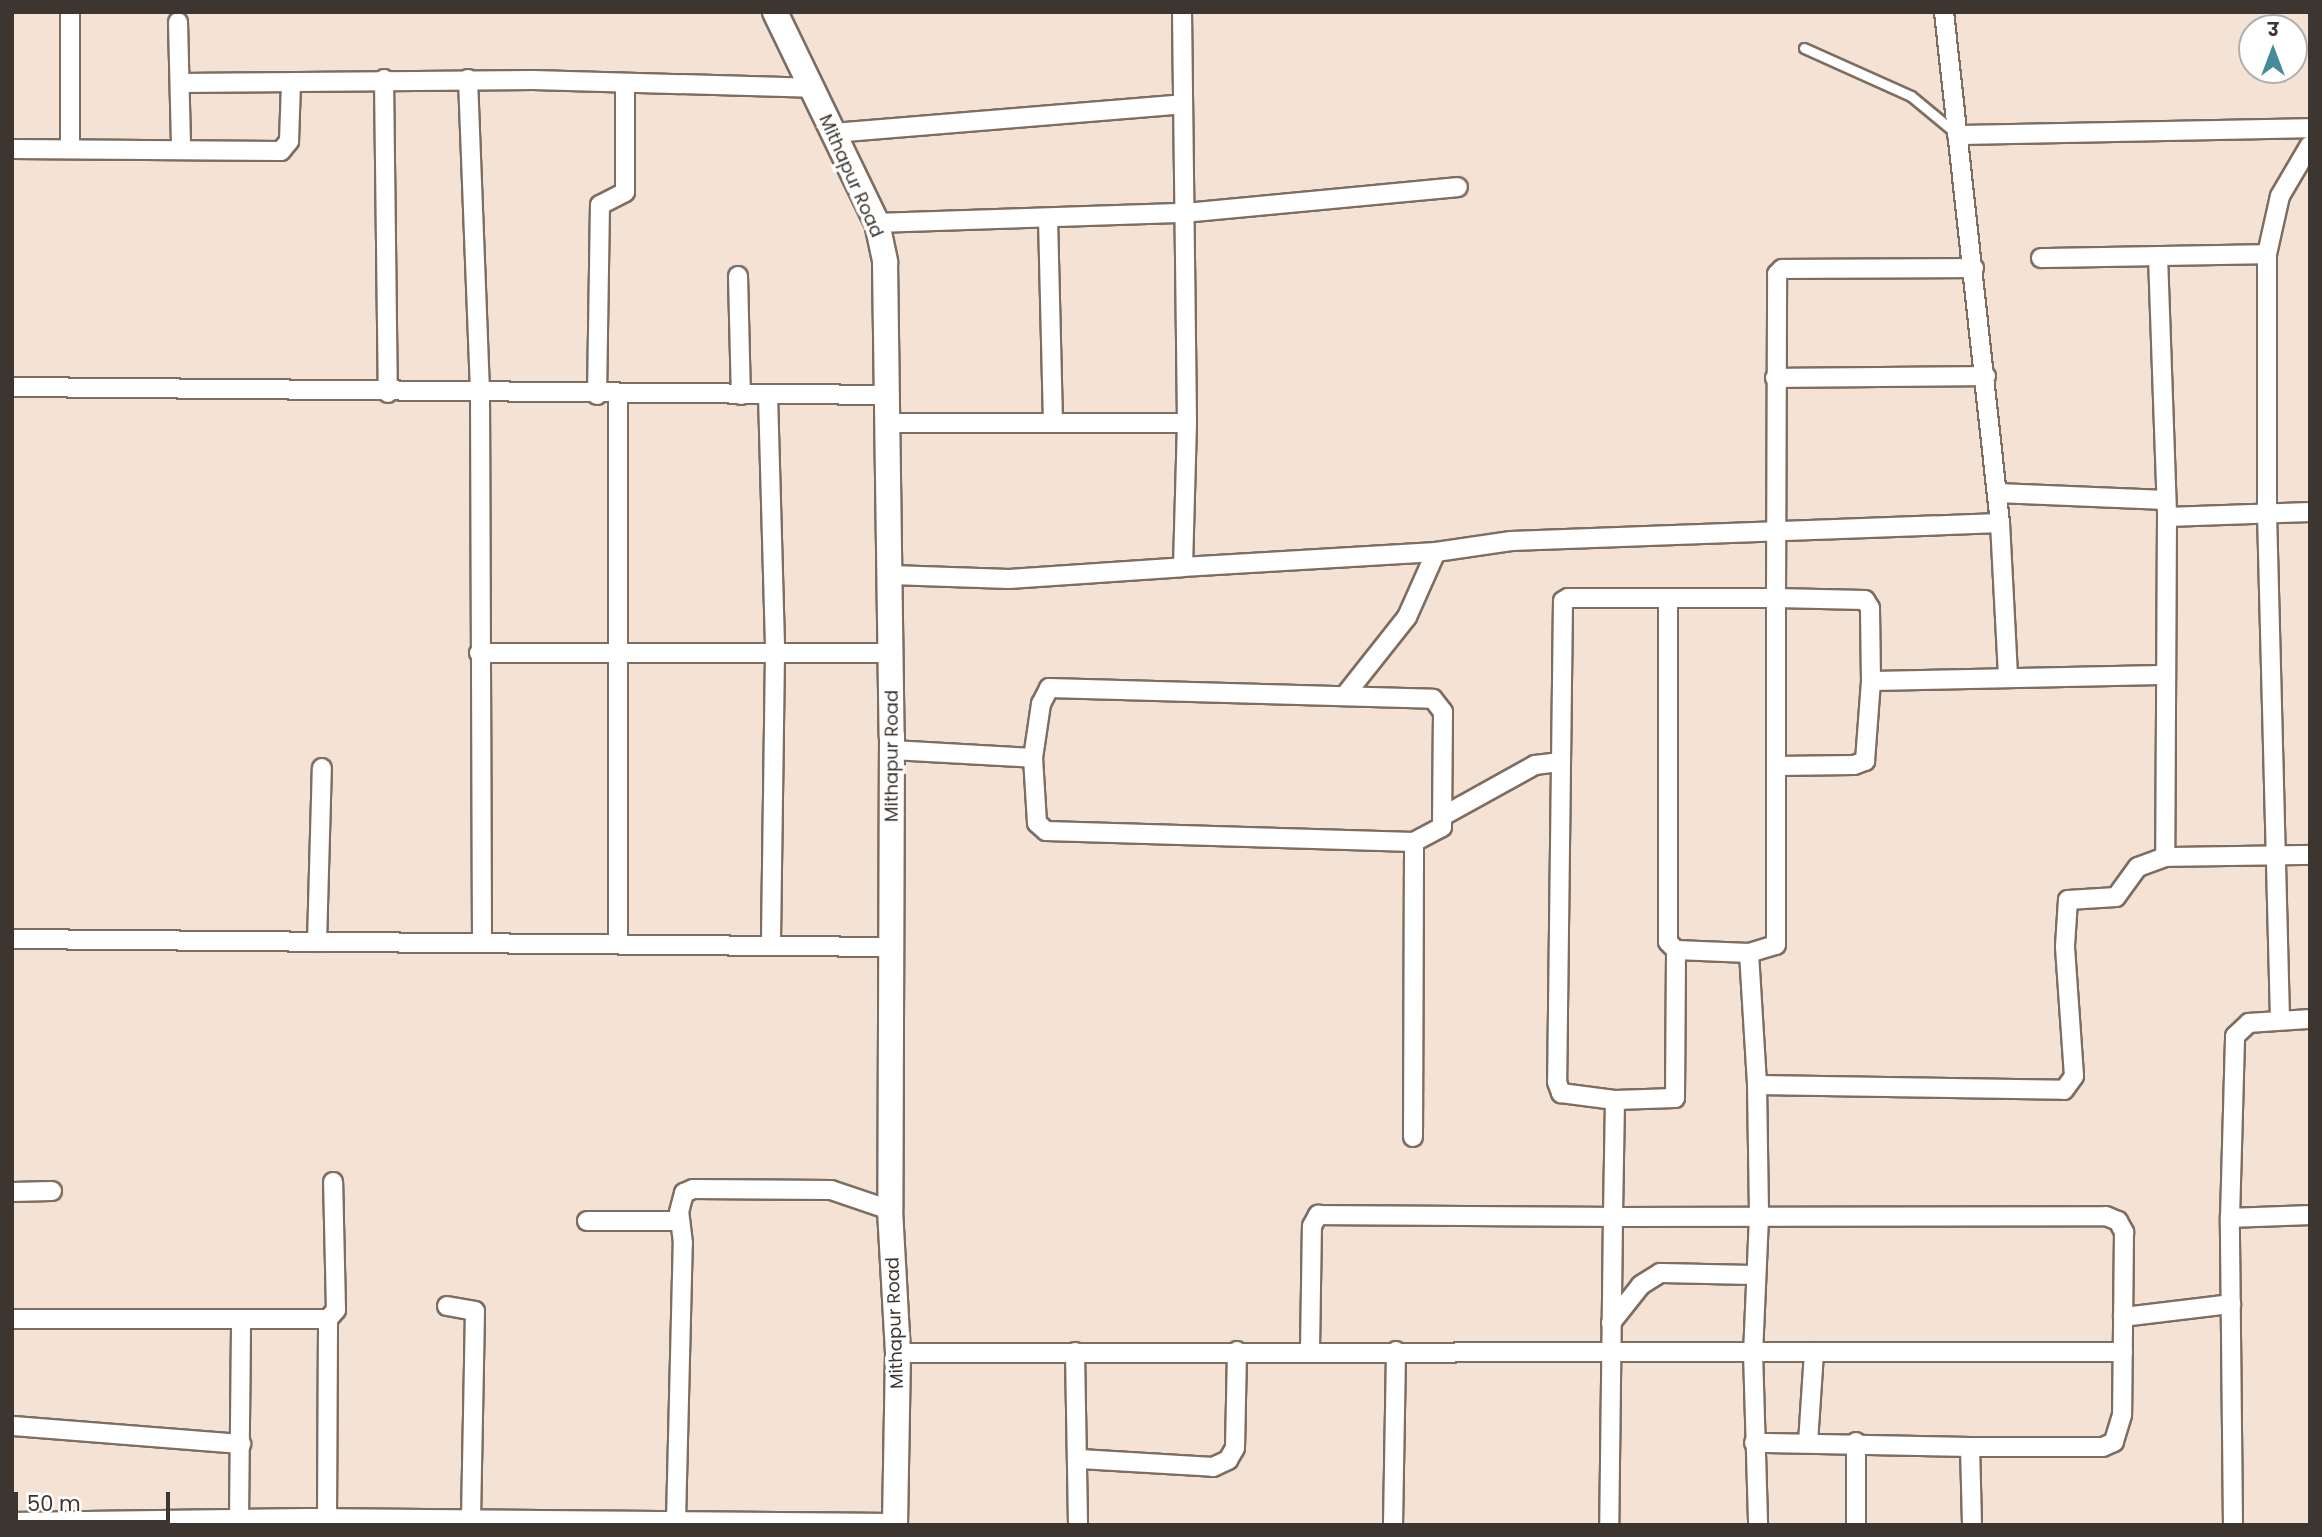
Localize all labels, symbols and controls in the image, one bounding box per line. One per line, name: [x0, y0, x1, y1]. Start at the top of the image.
north arrow: [2238, 14, 2308, 84]
text: उ: [2268, 16, 2278, 43]
street label: Mithapur Road: [814, 111, 888, 241]
street label: Mithapur Road: [881, 690, 903, 822]
street label: Mithapur Road: [882, 1257, 908, 1389]
scale bar: [18, 1478, 173, 1522]
text: 50 m: [27, 1489, 81, 1518]

